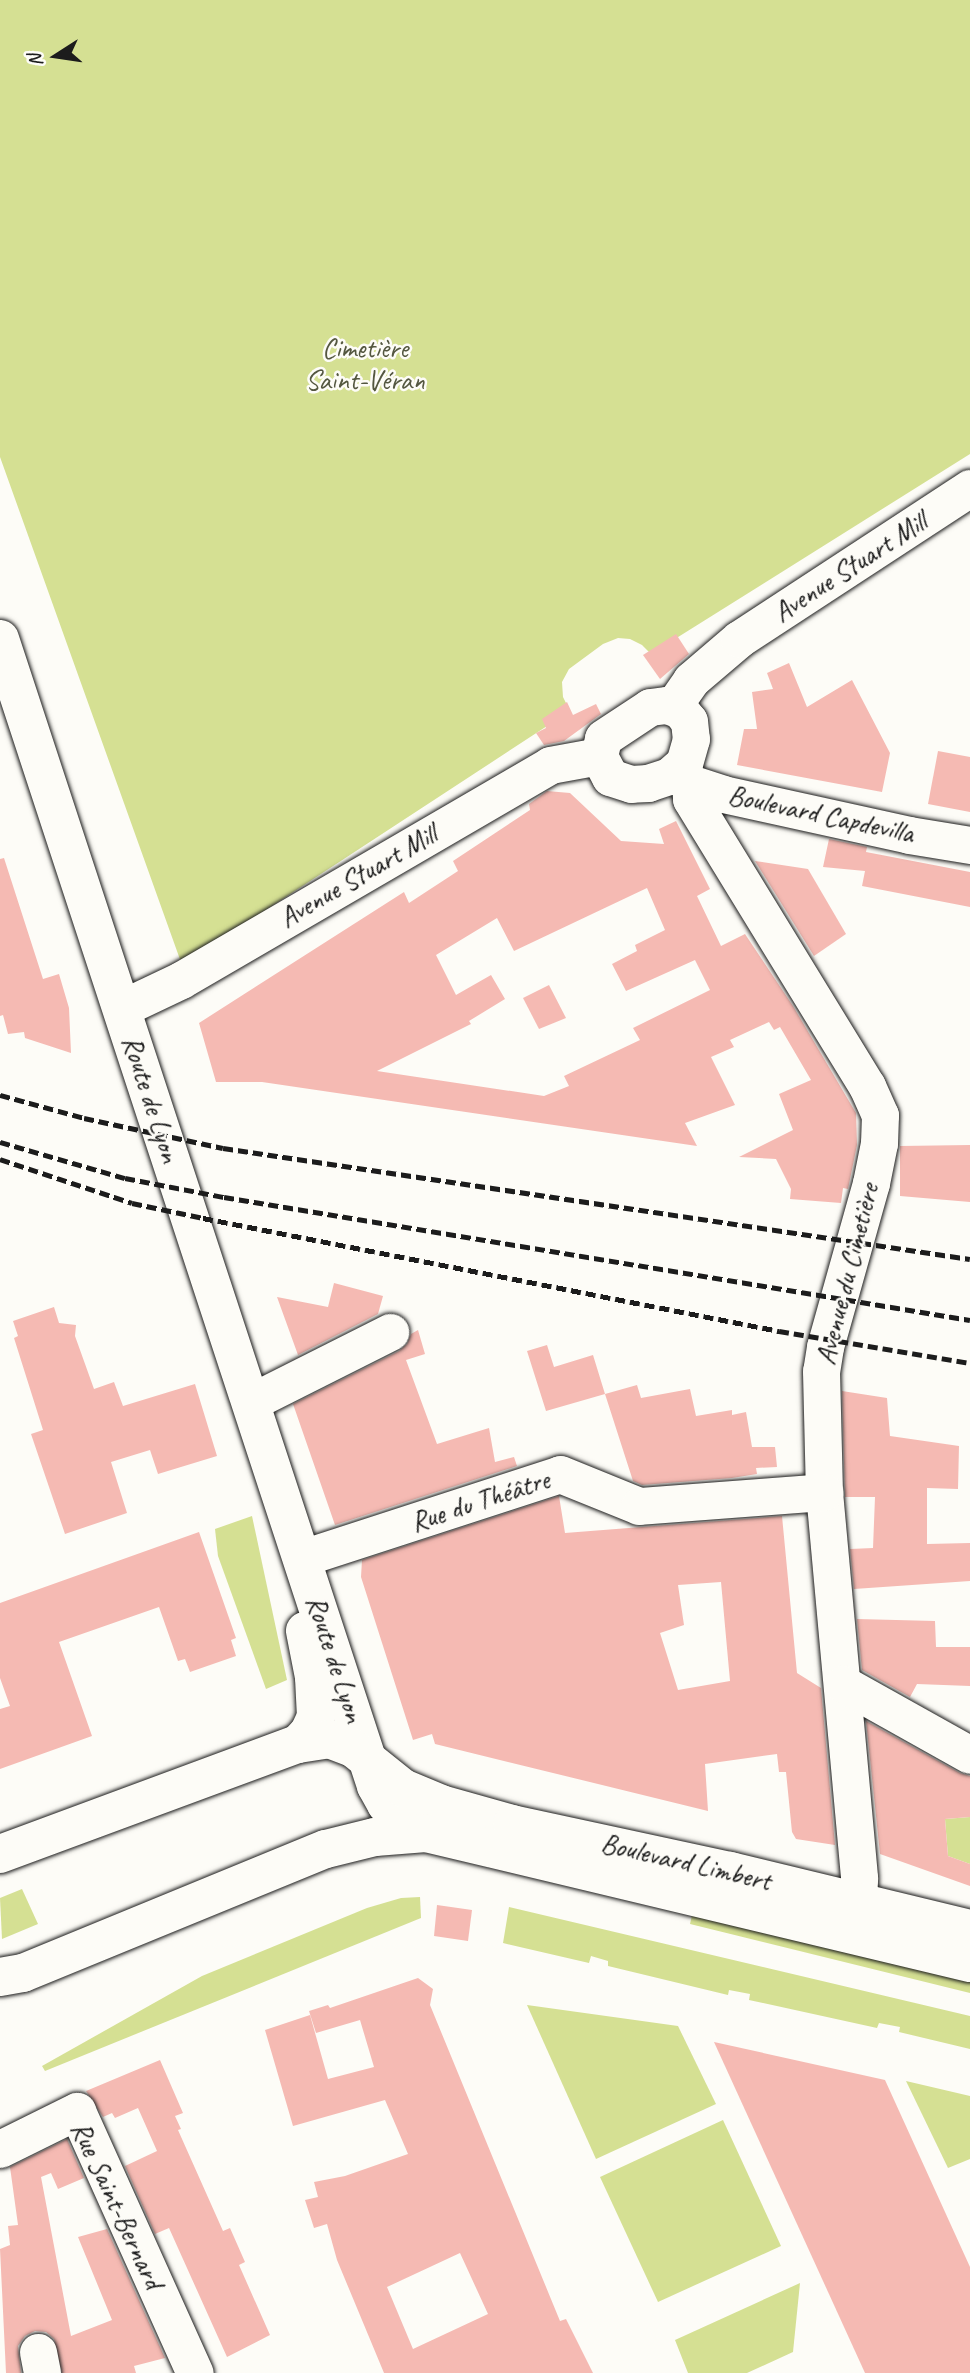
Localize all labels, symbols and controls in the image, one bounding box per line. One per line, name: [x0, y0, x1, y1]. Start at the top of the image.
north arrow: [21, 21, 91, 91]
text: N: [22, 52, 48, 69]
park label: Cimetière Saint-Véran: [305, 331, 425, 397]
street label: Avenue Stuart Mill: [766, 505, 934, 629]
street label: Boulevard Capdevilla: [724, 778, 918, 850]
street label: Avenue Stuart Mill: [273, 817, 443, 935]
street label: Route de Lyon: [115, 1032, 187, 1166]
street label: Avenue du Cimetière: [808, 1180, 886, 1368]
street label: Rue du Théâtre: [406, 1463, 554, 1539]
street label: Route de Lyon: [299, 1592, 371, 1726]
street label: Boulevard Limbert: [599, 1826, 773, 1898]
street label: Rue Saint-Bernard: [64, 2116, 170, 2294]

